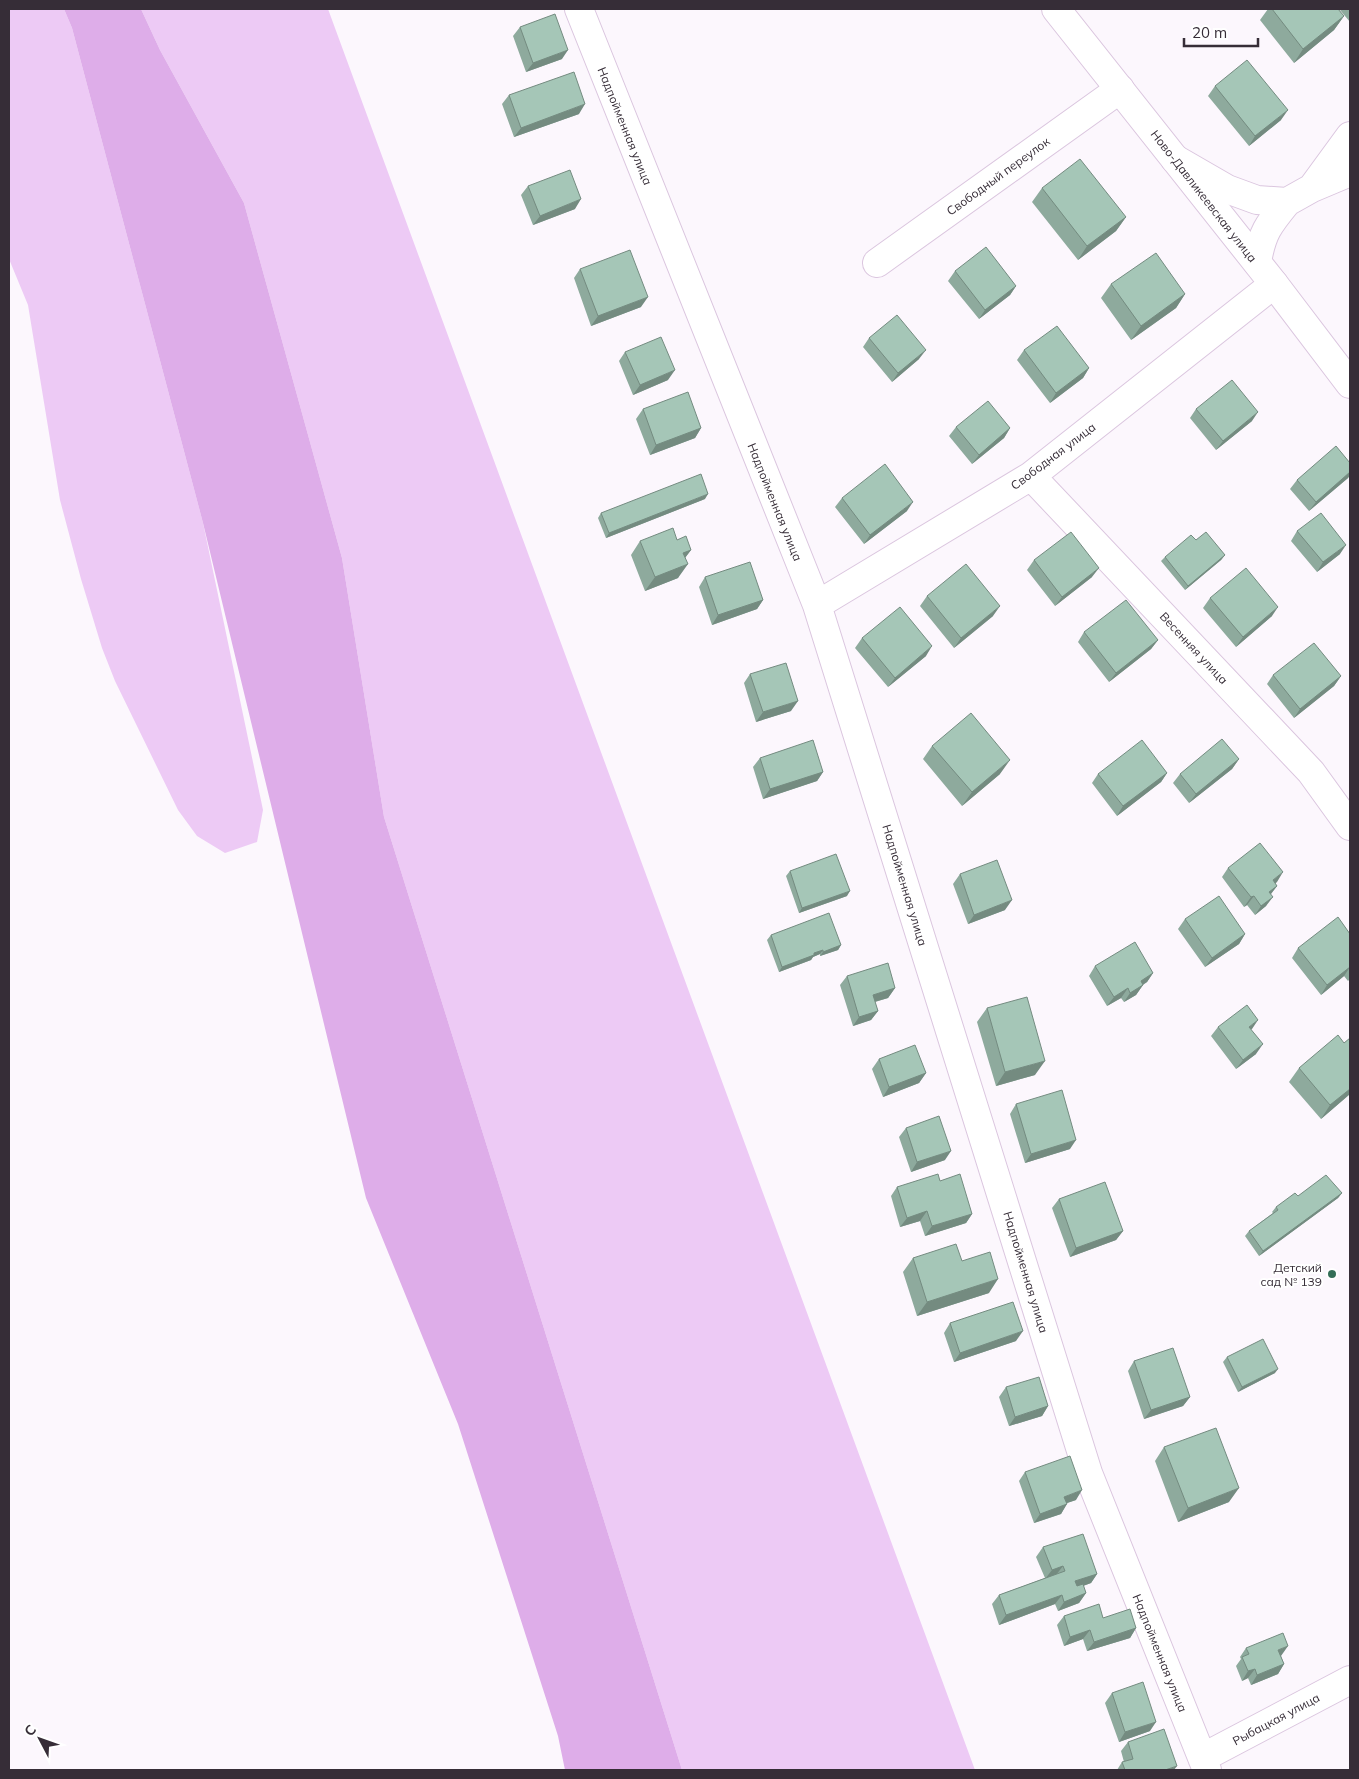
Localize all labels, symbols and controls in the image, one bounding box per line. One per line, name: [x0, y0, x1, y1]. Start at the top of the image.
scale bar: [1184, 15, 1258, 47]
text: 20 m: [1192, 23, 1227, 42]
street label: Надпойменная улица: [594, 65, 656, 187]
street label: Ново-Давликеевская улица: [1148, 127, 1260, 265]
street label: Свободный переулок: [944, 133, 1053, 218]
street label: Свободная улица: [1008, 419, 1098, 493]
street label: Надпойменная улица: [744, 441, 806, 563]
street label: Весенняя улица: [1157, 609, 1231, 687]
street label: Надпойменная улица: [879, 822, 931, 948]
street label: Надпойменная улица: [1000, 1209, 1052, 1335]
place label: Детский сад № 139: [1260, 1260, 1322, 1289]
marker: Детский сад № 139: [1326, 1268, 1338, 1280]
street label: Надпойменная улица: [1129, 1592, 1191, 1714]
street label: Рыбацкая улица: [1230, 1690, 1322, 1748]
north arrow: [15, 1714, 65, 1764]
text: С: [20, 1721, 40, 1740]

